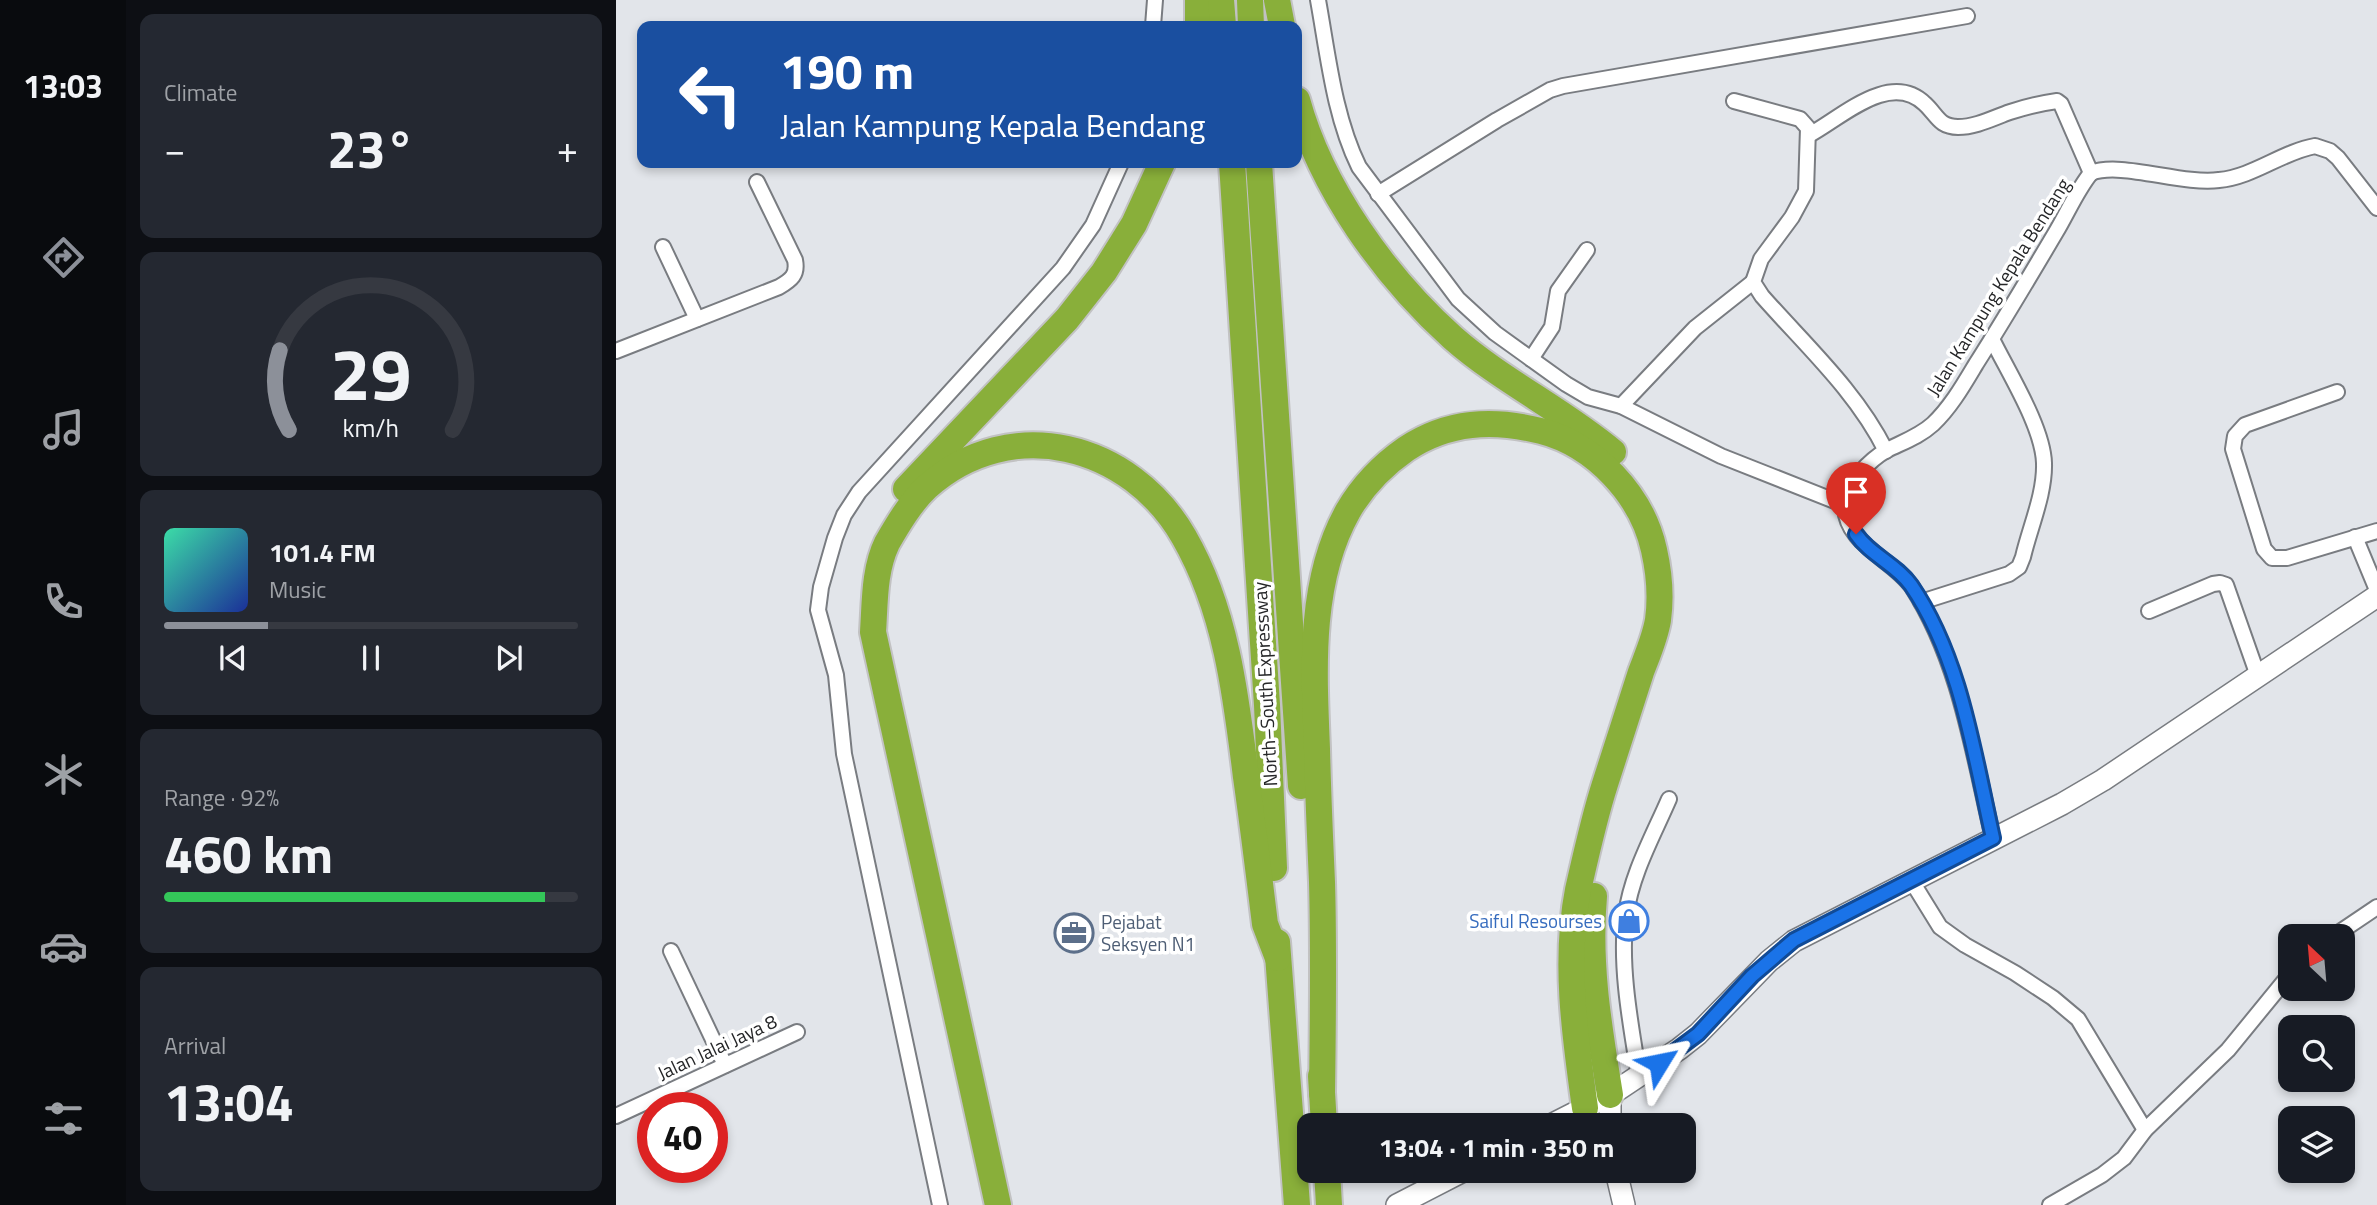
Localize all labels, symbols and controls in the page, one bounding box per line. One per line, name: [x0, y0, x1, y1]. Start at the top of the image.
text: 190 m: [780, 33, 914, 108]
icon: left: [665, 49, 756, 140]
text: 13:03: [23, 62, 103, 110]
text: Climate: [164, 75, 237, 110]
text: Jalan Kampung Kepala Bendang: [780, 101, 1205, 149]
text: 23°: [327, 109, 415, 188]
text: −: [164, 120, 185, 178]
text: +: [557, 120, 578, 178]
street label: Jalan Kampung Kepala Bendang: [1918, 172, 2077, 402]
icon: directions: [39, 233, 88, 282]
text: 29: [330, 319, 412, 429]
icon: music: [39, 405, 88, 454]
text: km/h: [343, 409, 399, 447]
pin: [1826, 462, 1886, 534]
icon: arrive: [1837, 473, 1875, 511]
text: 101.4 FM: [269, 533, 376, 572]
text: Music: [269, 572, 326, 607]
icon: phone: [39, 577, 88, 626]
street label: North–South Expressway: [1245, 581, 1284, 787]
icon: previous: [214, 639, 252, 677]
icon: pause: [352, 639, 390, 677]
icon: next: [490, 639, 528, 677]
icon: climate: [39, 750, 88, 799]
text: Range · 92%: [164, 780, 279, 815]
text: 460 km: [164, 814, 333, 893]
shop icon: Saiful Resourses: [1608, 900, 1650, 942]
place label: Saiful Resourses: [1469, 906, 1602, 935]
place label: Pejabat Seksyen N1: [1101, 907, 1195, 958]
office icon: Pejabat Seksyen N1: [1053, 912, 1095, 954]
icon: car: [39, 922, 88, 971]
north arrow: [2278, 924, 2356, 1001]
map controls: [2278, 924, 2355, 1183]
street label: Jalan Jalai Jaya 8: [652, 1006, 782, 1087]
button: search: [2278, 1015, 2355, 1092]
position arrow: [1622, 1026, 1696, 1100]
text: Arrival: [164, 1028, 226, 1063]
text: 13:04: [164, 1062, 294, 1141]
speed limit sign: 40: [637, 1092, 728, 1183]
icon: filters: [39, 1094, 88, 1143]
button: layers: [2278, 1106, 2355, 1183]
text: 13:04 · 1 min · 350 m: [1379, 1128, 1614, 1167]

